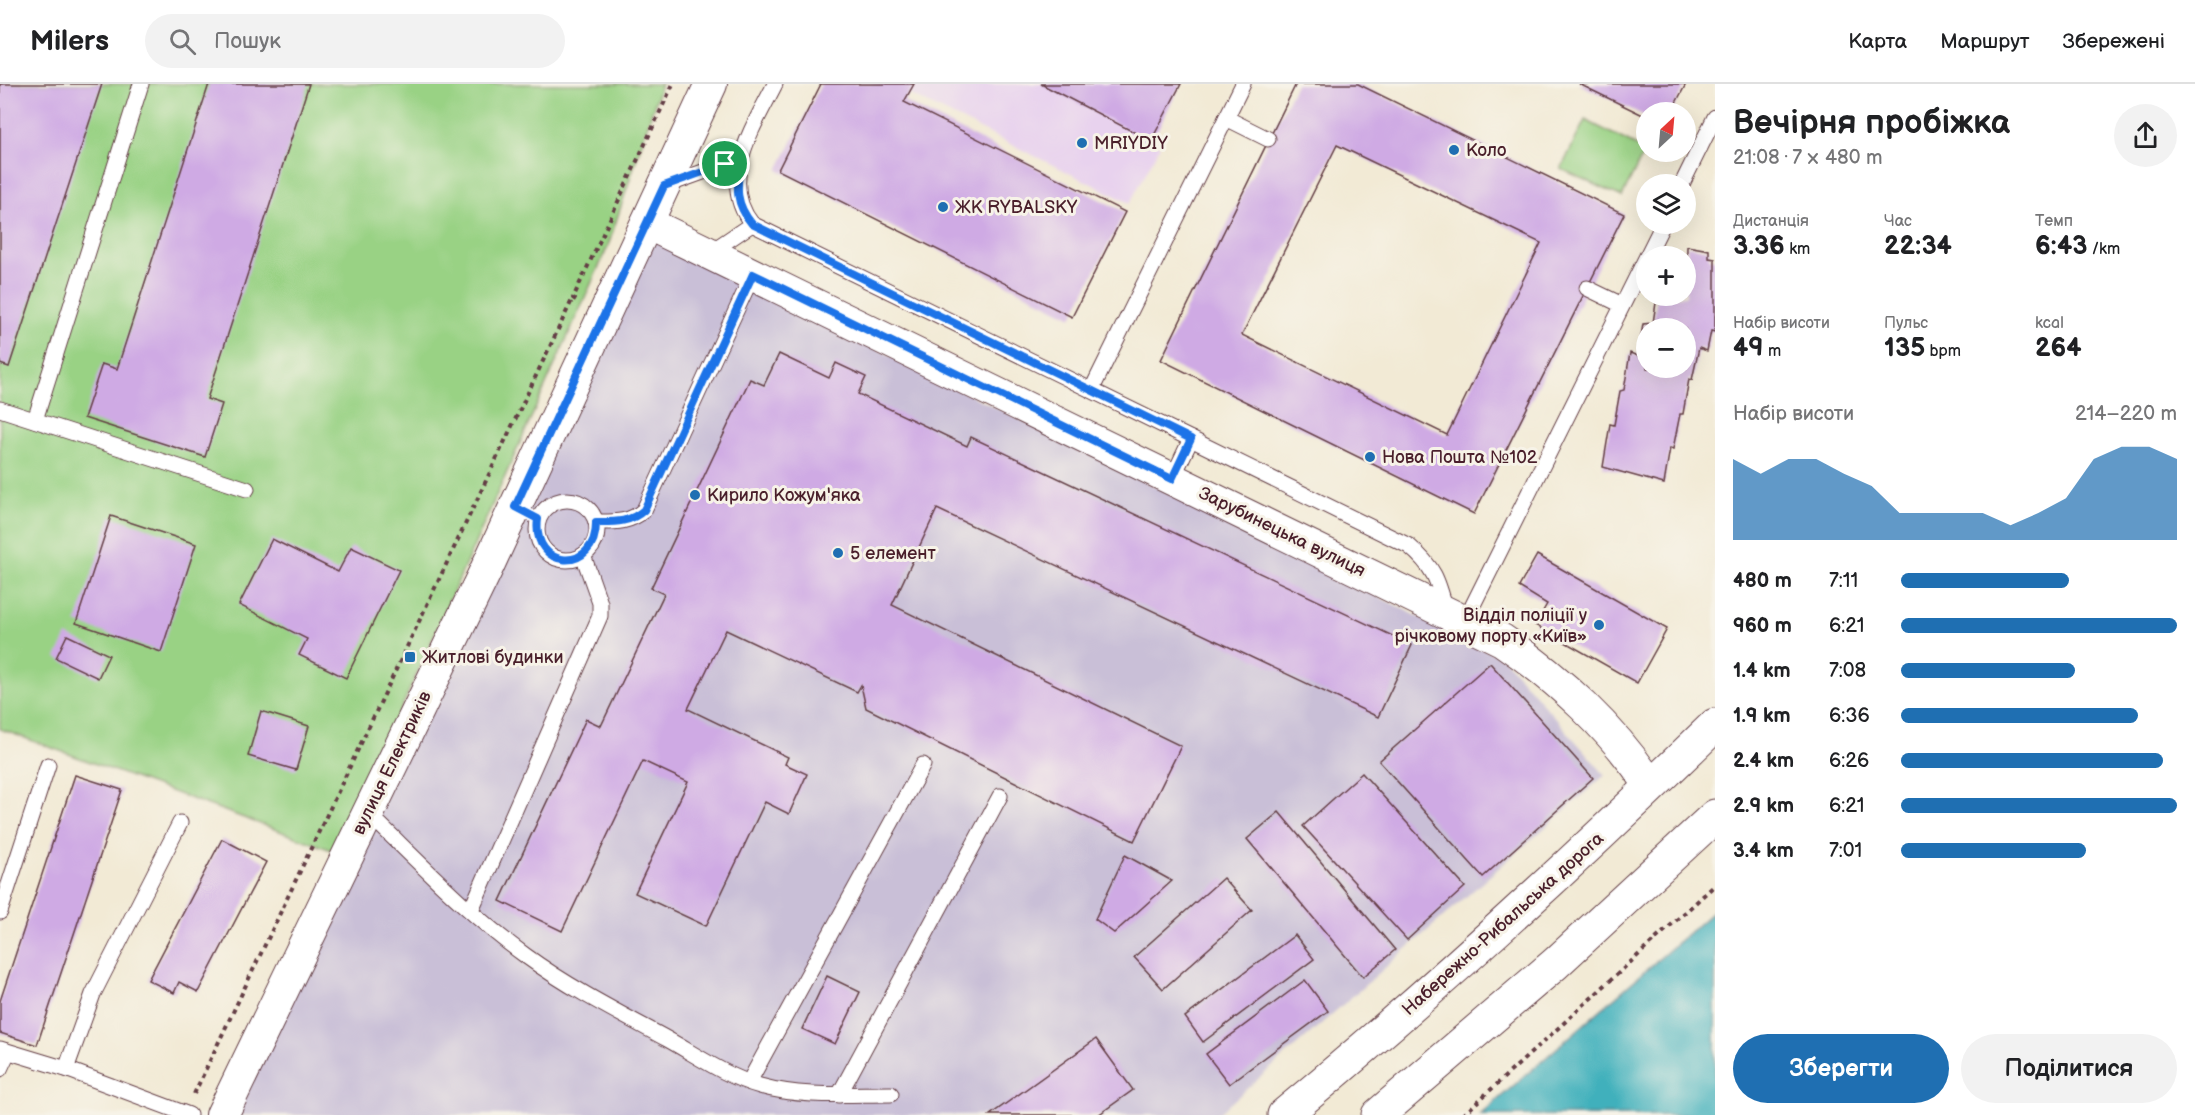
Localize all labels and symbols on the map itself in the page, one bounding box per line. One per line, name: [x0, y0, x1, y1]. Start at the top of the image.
north arrow: [1636, 102, 1696, 162]
place label: MRIYDIY: [1094, 133, 1168, 154]
marker: MRIYDIY: [1075, 136, 1089, 150]
pin: [699, 138, 750, 189]
place label: Коло: [1466, 140, 1506, 161]
marker: Коло: [1447, 143, 1461, 157]
place label: ЖК RYBALSKY: [955, 197, 1078, 218]
marker: ЖК RYBALSKY: [936, 200, 950, 214]
place label: Нова Пошта №102: [1382, 447, 1538, 468]
marker: Нова Пошта №102: [1363, 450, 1377, 464]
street label: Зарубинецька вулиця: [1195, 483, 1369, 581]
place label: Кирило Кожум'яка: [707, 485, 861, 506]
marker: Кирило Кожум'яка: [688, 488, 702, 502]
place label: 5 елемент: [850, 543, 937, 564]
marker: 5 елемент: [831, 546, 845, 560]
place label: Відділ поліції у річковому порту «Київ»: [1395, 605, 1588, 647]
marker: Відділ поліції у річковому порту «Київ»: [1592, 618, 1606, 632]
place label: Житлові будинки: [422, 647, 563, 668]
marker: Житлові будинки: [403, 650, 417, 664]
street label: вулиця Електриків: [348, 687, 436, 838]
street label: Набережно-Рибальська дорога: [1398, 828, 1608, 1020]

